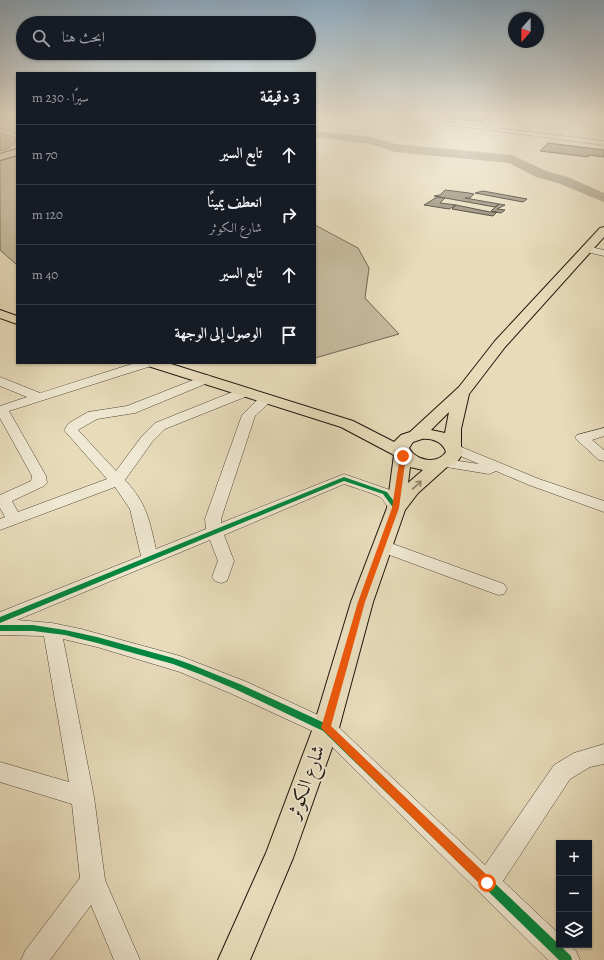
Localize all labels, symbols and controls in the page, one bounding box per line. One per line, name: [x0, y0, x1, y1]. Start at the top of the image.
north arrow: [508, 12, 544, 48]
search box: [16, 16, 316, 60]
icon: search: [30, 27, 52, 49]
text: ابحث هنا: [62, 27, 105, 47]
text: 3 دقيقة: [260, 85, 300, 108]
text: سيرًا · 230 m: [32, 89, 89, 106]
text: تابع السير: [220, 143, 262, 163]
icon: ahead: [278, 144, 300, 166]
text: 70 m: [32, 146, 58, 163]
text: انعطف يمينًا: [207, 192, 262, 212]
icon: right: [278, 204, 300, 226]
text: 120 m: [32, 206, 63, 223]
text: شارع الكوثر: [209, 219, 262, 236]
text: تابع السير: [220, 263, 262, 283]
icon: ahead: [278, 264, 300, 286]
text: 40 m: [32, 266, 58, 283]
text: الوصول إلى الوجهة: [175, 323, 262, 343]
icon: arrive: [278, 324, 300, 346]
route end: [394, 447, 412, 465]
one-way arrow: [411, 481, 421, 490]
street label: شارع الكوثر: [280, 741, 333, 825]
map controls: [556, 840, 592, 948]
button: +: [556, 840, 592, 876]
route start: [478, 874, 496, 892]
button: −: [556, 876, 592, 912]
button: layers: [556, 912, 592, 948]

